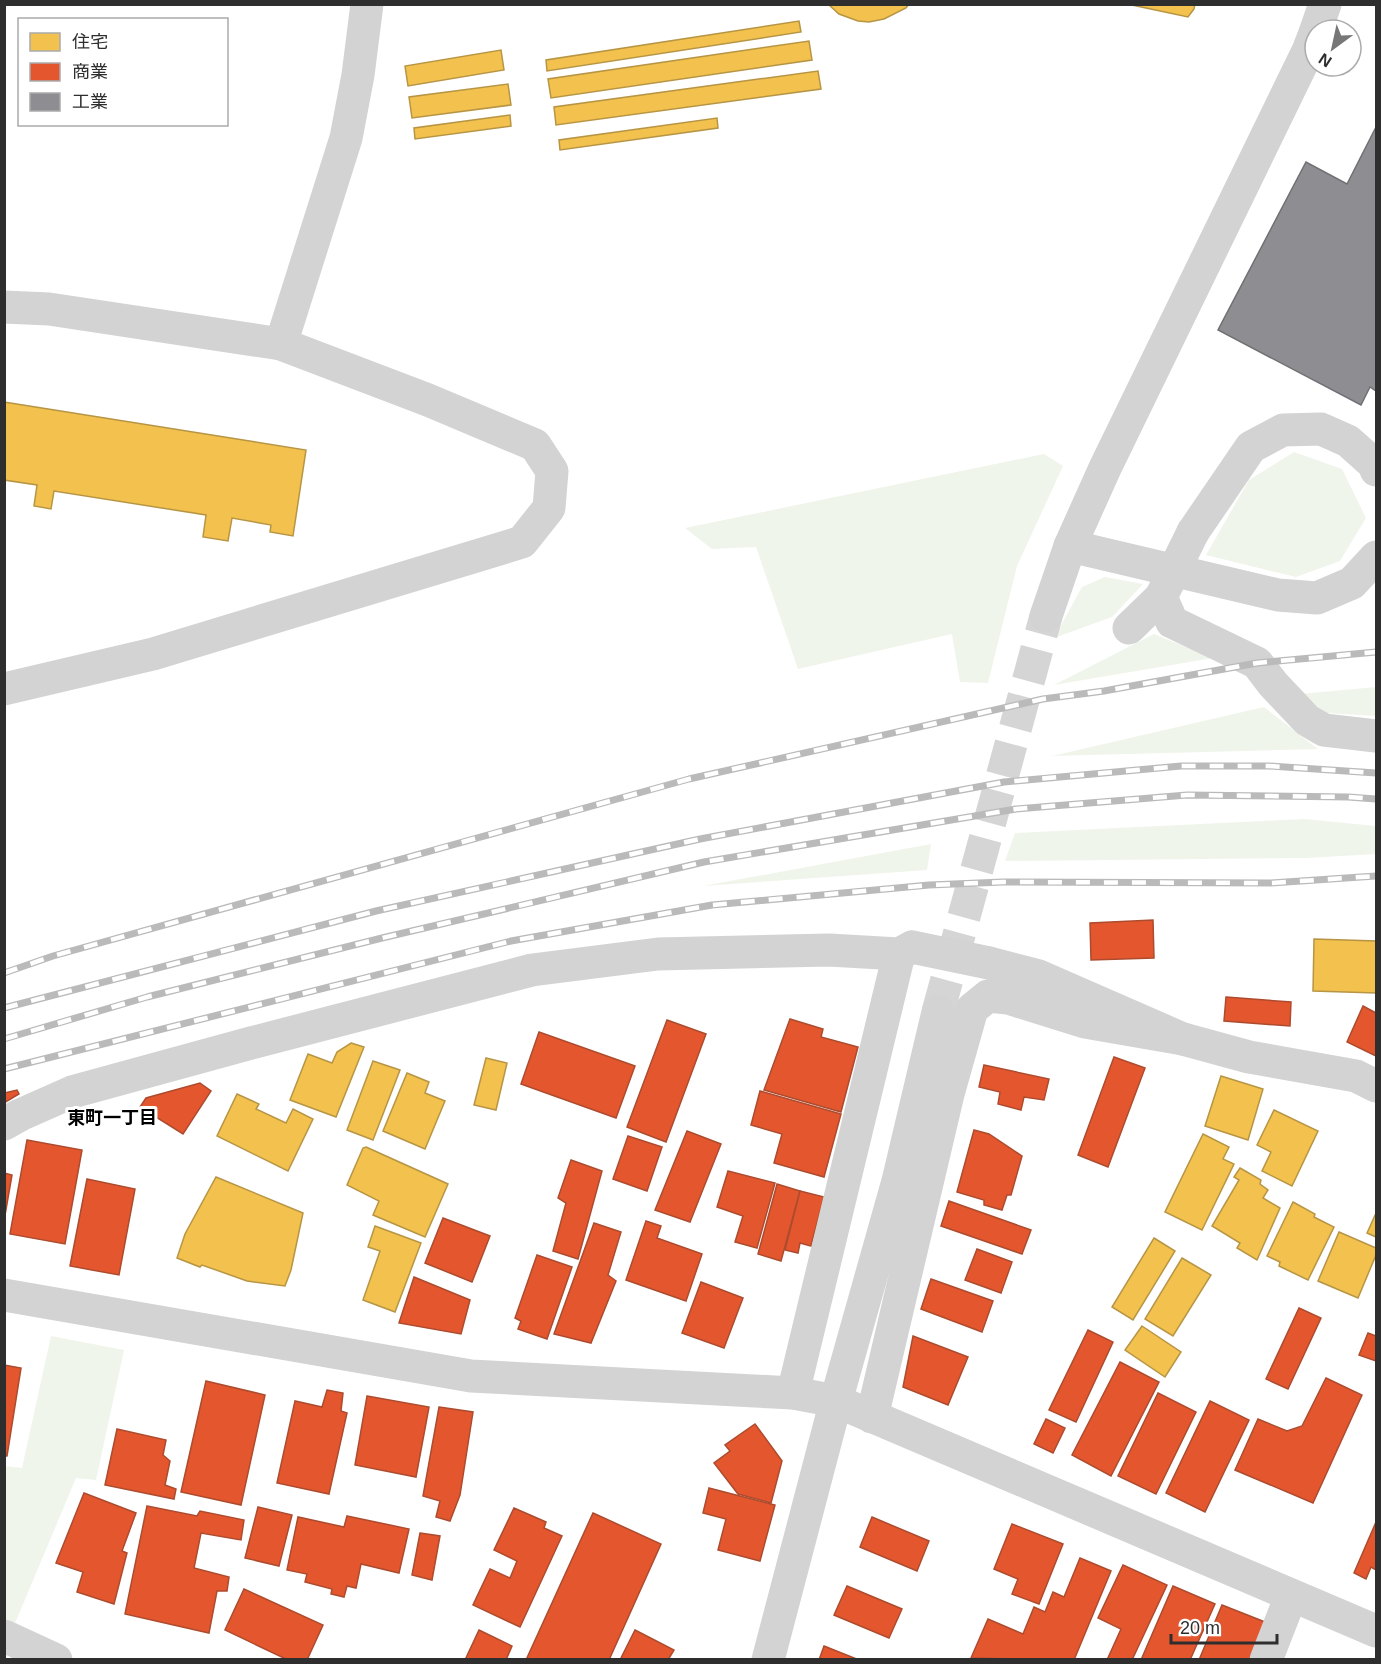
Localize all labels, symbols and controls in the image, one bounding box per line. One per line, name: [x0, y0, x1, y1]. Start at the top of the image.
legend: [18, 18, 228, 126]
north arrow: [1303, 18, 1363, 78]
text: 住宅: [72, 32, 108, 52]
text: N: [1316, 50, 1335, 70]
text: 商業: [72, 62, 108, 82]
text: 工業: [72, 92, 108, 112]
district label: 東町一丁目: [67, 1108, 157, 1128]
scale bar: [1171, 1607, 1278, 1645]
text: 20 m: [1180, 1618, 1220, 1638]

